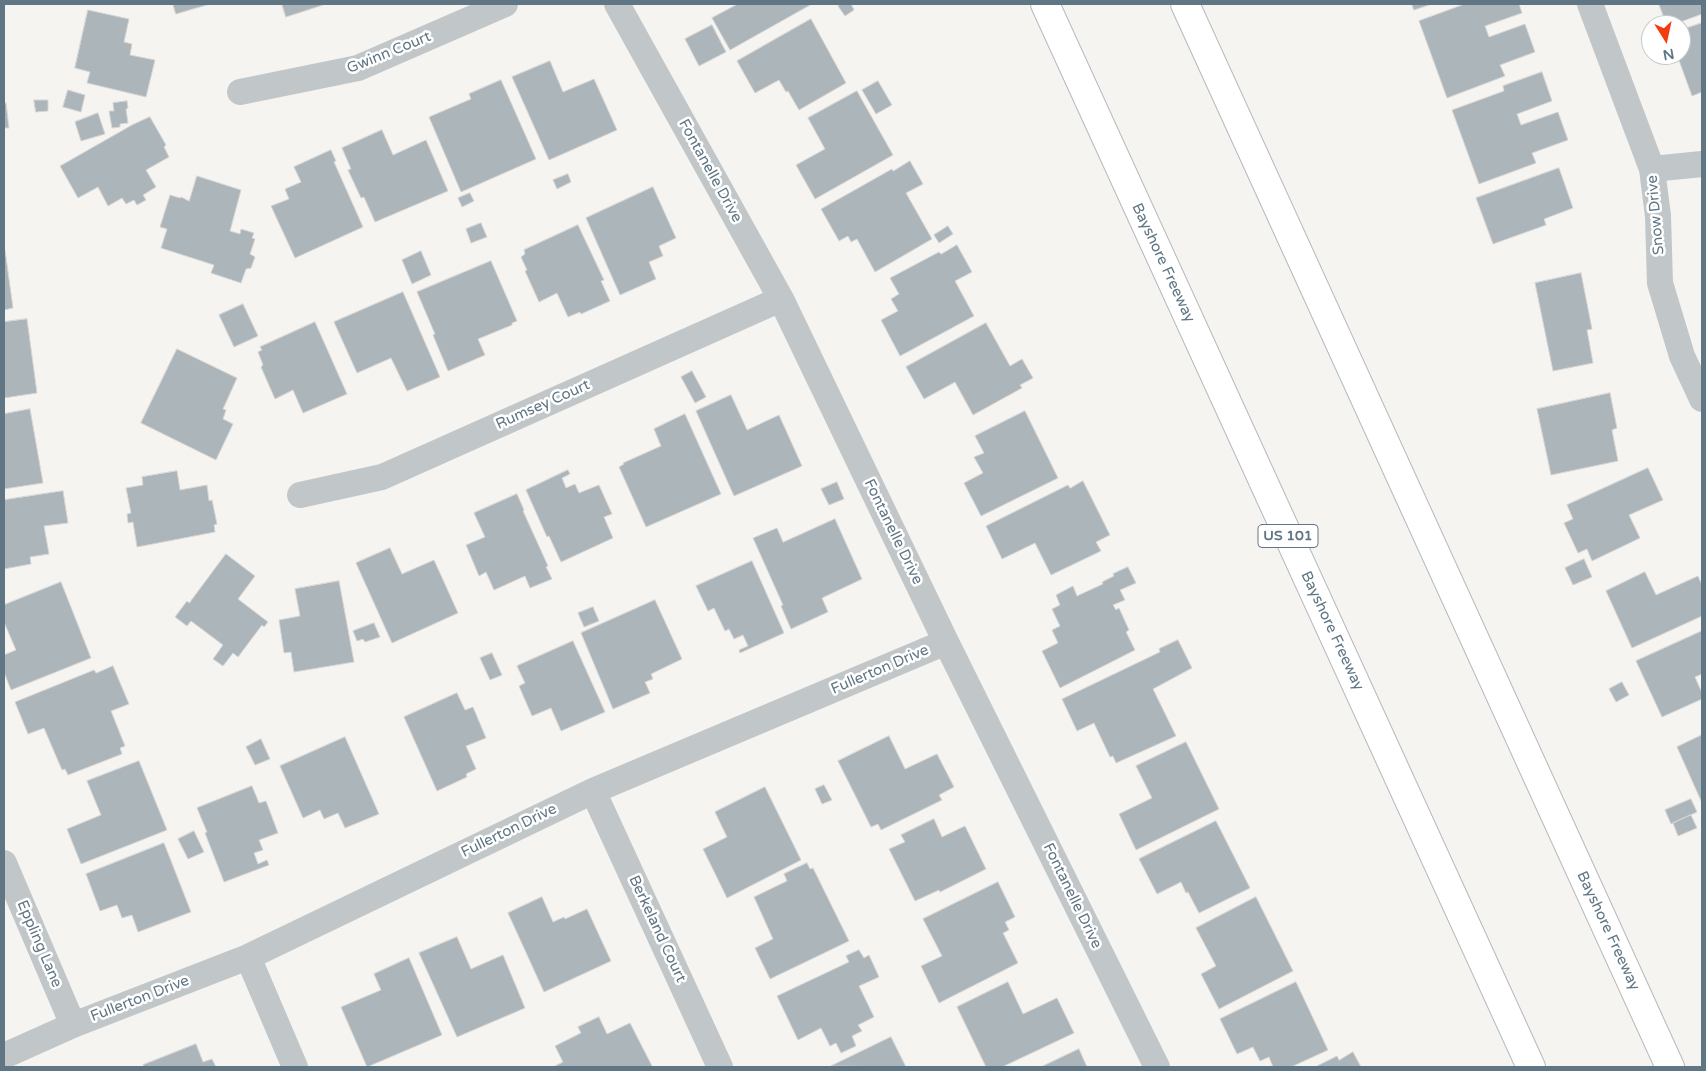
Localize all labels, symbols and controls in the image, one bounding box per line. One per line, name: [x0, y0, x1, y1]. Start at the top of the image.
north arrow: [1641, 15, 1691, 65]
street label: Gwinn Court: [344, 28, 434, 78]
text: N: [1662, 45, 1676, 64]
street label: Fontanelle Drive: [674, 116, 746, 226]
street label: Snow Drive: [1644, 174, 1668, 256]
street label: Bayshore Freeway: [1128, 201, 1198, 325]
street label: Rumsey Court: [493, 376, 593, 434]
street label: Fontanelle Drive: [860, 476, 926, 588]
road number: US 101: [1258, 524, 1318, 548]
street label: Bayshore Freeway: [1297, 569, 1367, 693]
street label: Fullerton Drive: [829, 641, 931, 699]
street label: Fullerton Drive: [458, 800, 560, 862]
street label: Fontanelle Drive: [1039, 840, 1105, 952]
street label: Bayshore Freeway: [1573, 869, 1643, 993]
street label: Berkeland Court: [624, 873, 690, 985]
street label: Eppling Lane: [13, 898, 65, 990]
street label: Fullerton Drive: [88, 972, 192, 1026]

